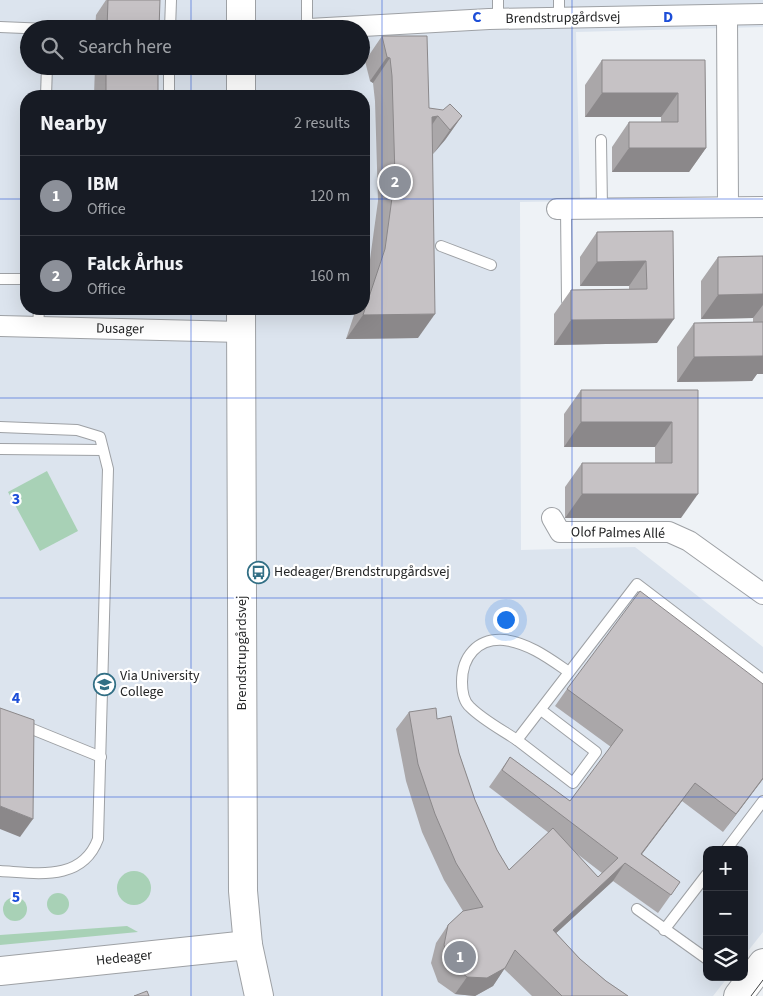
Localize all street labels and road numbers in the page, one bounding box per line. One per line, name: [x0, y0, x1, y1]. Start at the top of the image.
street label: Brendstrupgårdsvej: [505, 7, 621, 29]
street label: Dusager: [96, 319, 144, 339]
street label: Olof Palmes Allé: [571, 522, 665, 544]
street label: Brendstrupgårdsvej: [232, 595, 252, 711]
street label: Hedeager: [95, 945, 153, 971]

